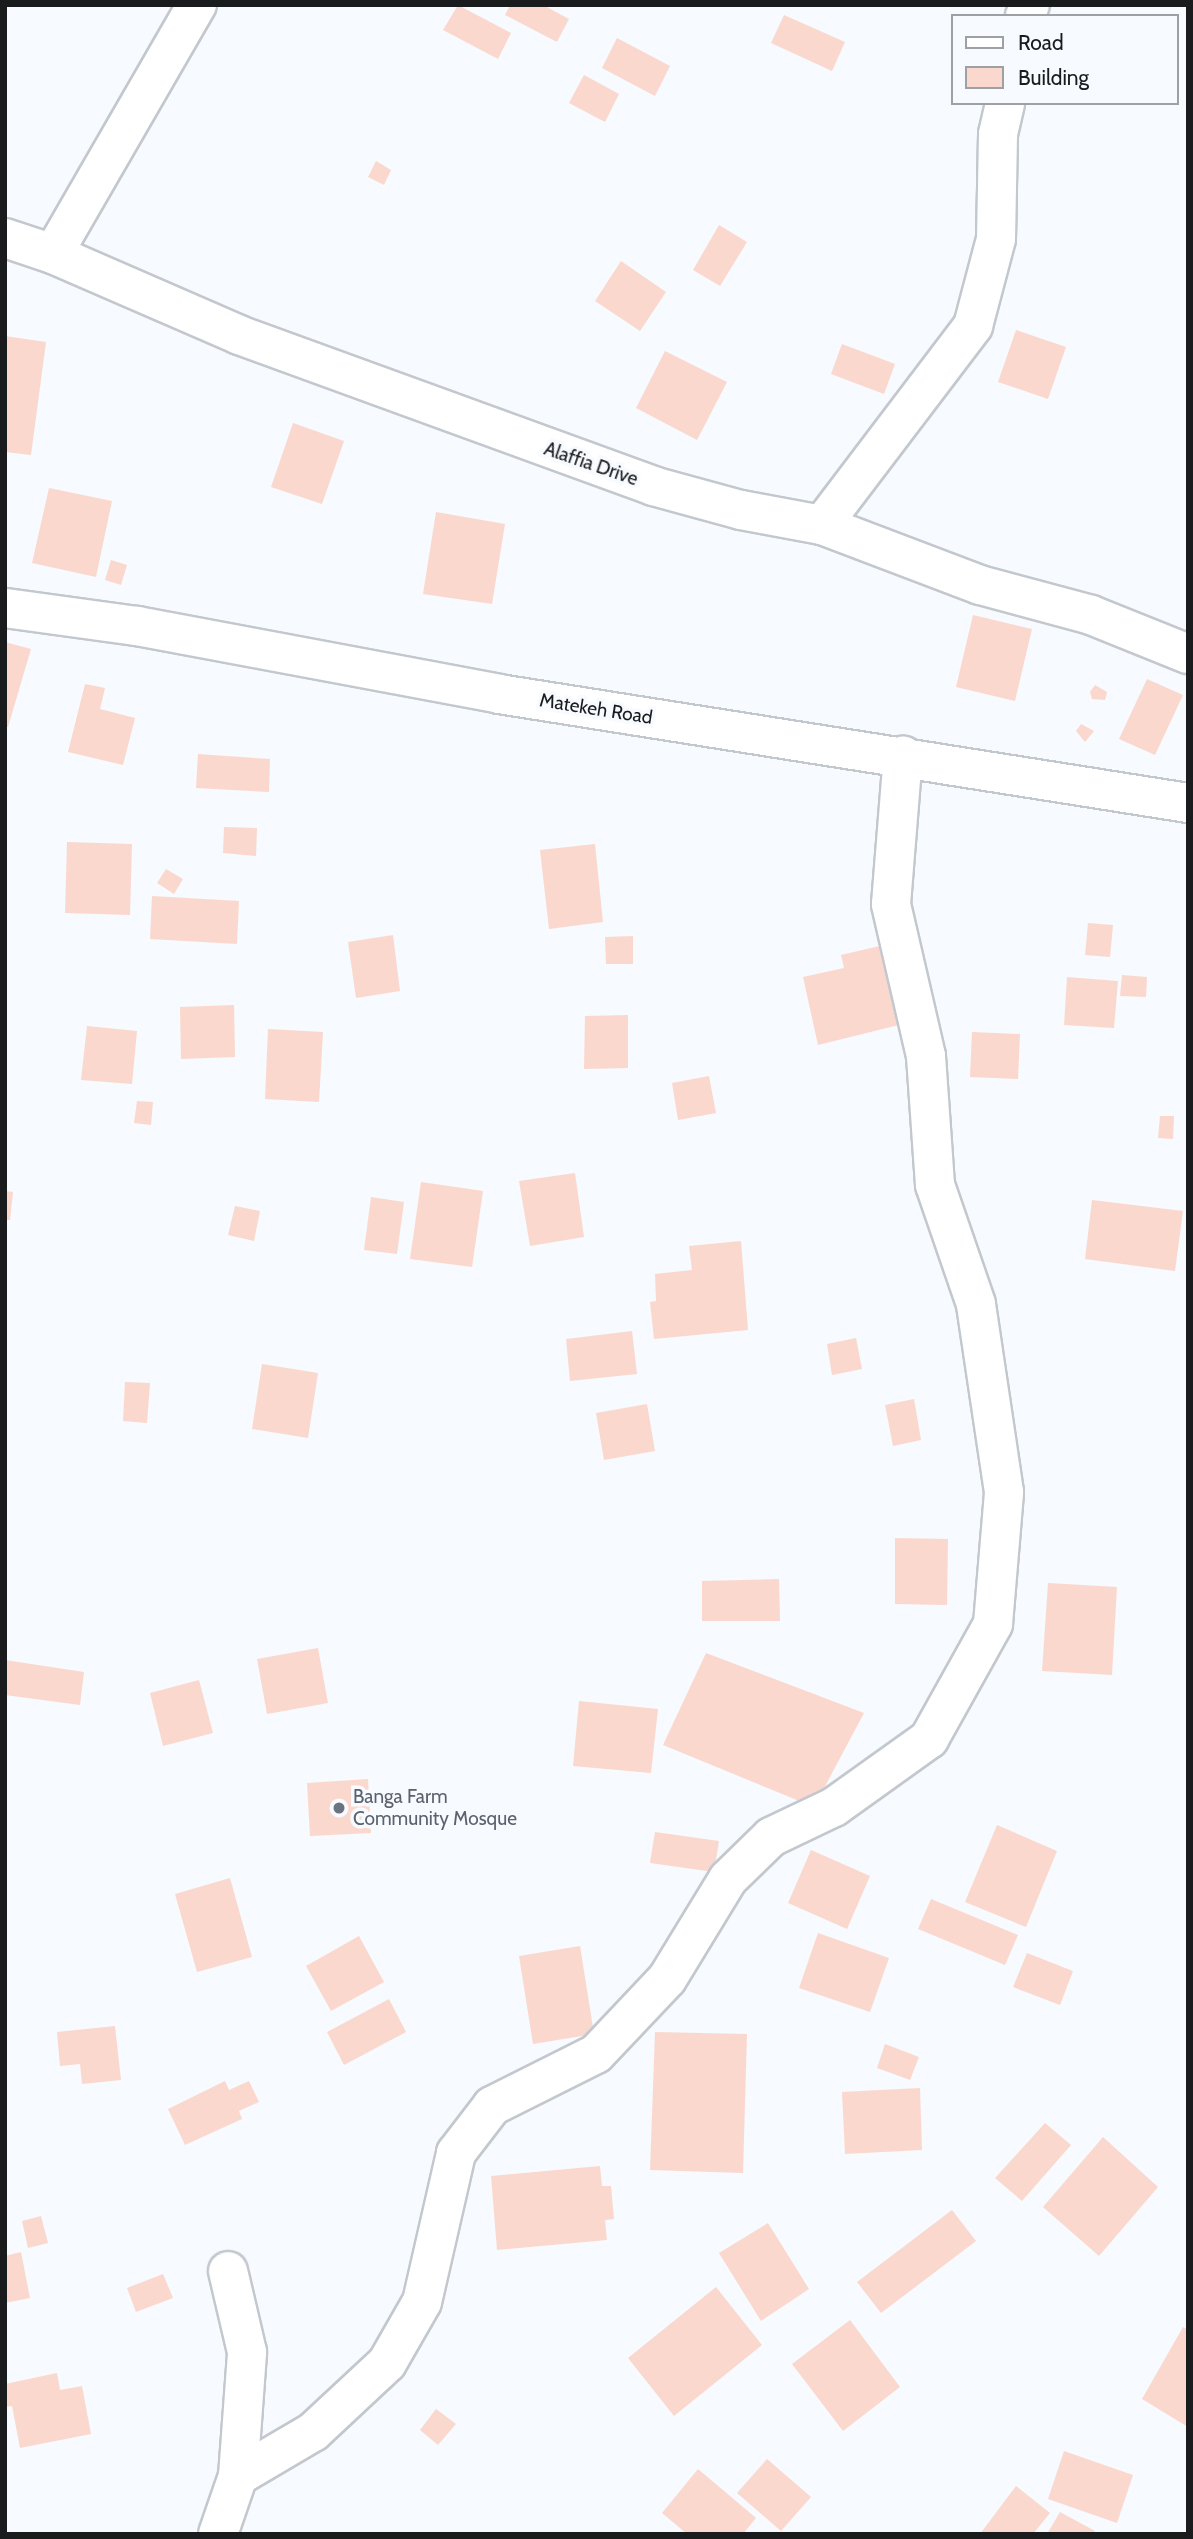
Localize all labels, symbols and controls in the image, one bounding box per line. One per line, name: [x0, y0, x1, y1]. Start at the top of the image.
legend: [951, 14, 1179, 105]
text: Road: [1018, 30, 1064, 55]
text: Building: [1018, 65, 1089, 90]
street label: Alaffia Drive: [541, 437, 641, 491]
street label: Matekeh Road: [538, 689, 654, 729]
place label: Banga Farm Community Mosque: [353, 1786, 517, 1830]
marker: Banga Farm Community Mosque: [331, 1800, 347, 1816]

